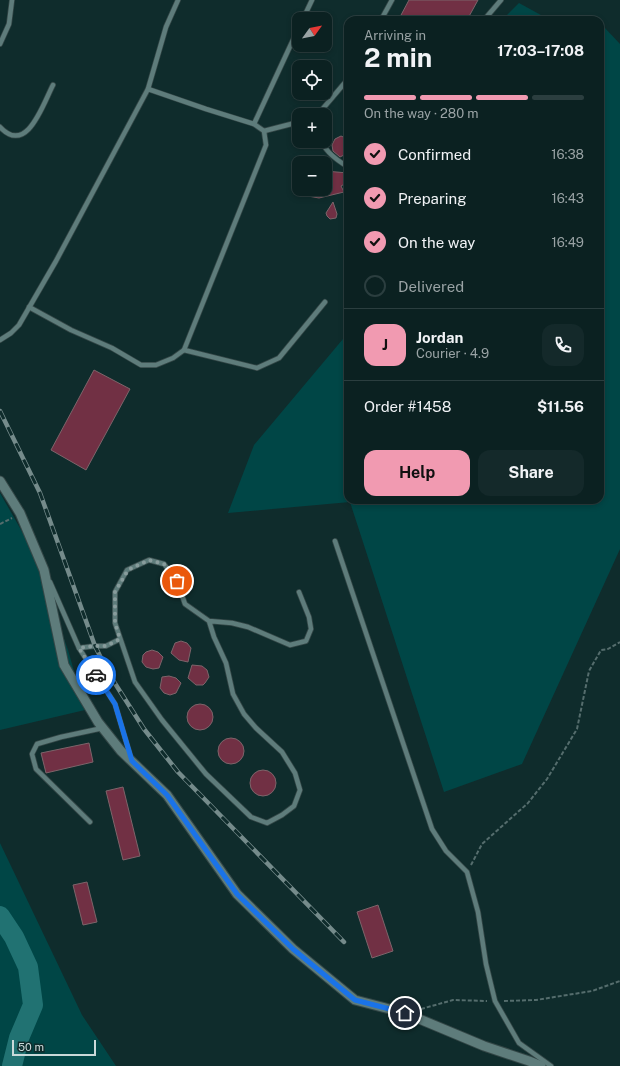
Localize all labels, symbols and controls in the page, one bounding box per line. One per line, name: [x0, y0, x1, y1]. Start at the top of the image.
north arrow: [292, 12, 332, 52]
map controls: [292, 12, 332, 196]
text: Arriving in: [364, 28, 426, 43]
text: 2 min: [364, 42, 432, 73]
text: 17:03–17:08: [497, 42, 584, 59]
button: locate: [292, 60, 332, 100]
text: On the way · 280 m: [364, 106, 479, 121]
button: +: [292, 108, 332, 148]
icon: check: [364, 143, 386, 165]
text: Confirmed: [398, 146, 471, 163]
text: 16:38: [551, 147, 584, 162]
button: −: [292, 156, 332, 196]
icon: check: [364, 187, 386, 209]
text: Preparing: [398, 190, 467, 207]
text: 16:43: [551, 191, 584, 206]
icon: check: [364, 231, 386, 253]
text: On the way: [398, 234, 475, 251]
text: 16:49: [551, 235, 584, 250]
text: Delivered: [398, 278, 464, 295]
button: phone: [542, 324, 584, 366]
text: Jordan: [416, 329, 463, 346]
text: J: [382, 336, 388, 353]
text: Courier · 4.9: [416, 346, 489, 361]
text: Order #1458: [364, 398, 451, 415]
text: $11.56: [537, 398, 584, 415]
button: Help: [364, 450, 470, 496]
button: Share: [478, 450, 584, 496]
pin: [160, 564, 194, 598]
icon: bag: [166, 570, 188, 592]
courier: [76, 655, 116, 695]
icon: car: [85, 664, 107, 686]
pin: [388, 996, 422, 1030]
icon: home: [394, 1002, 416, 1024]
scale bar: [12, 1038, 96, 1057]
text: 50 m: [18, 1041, 44, 1053]

